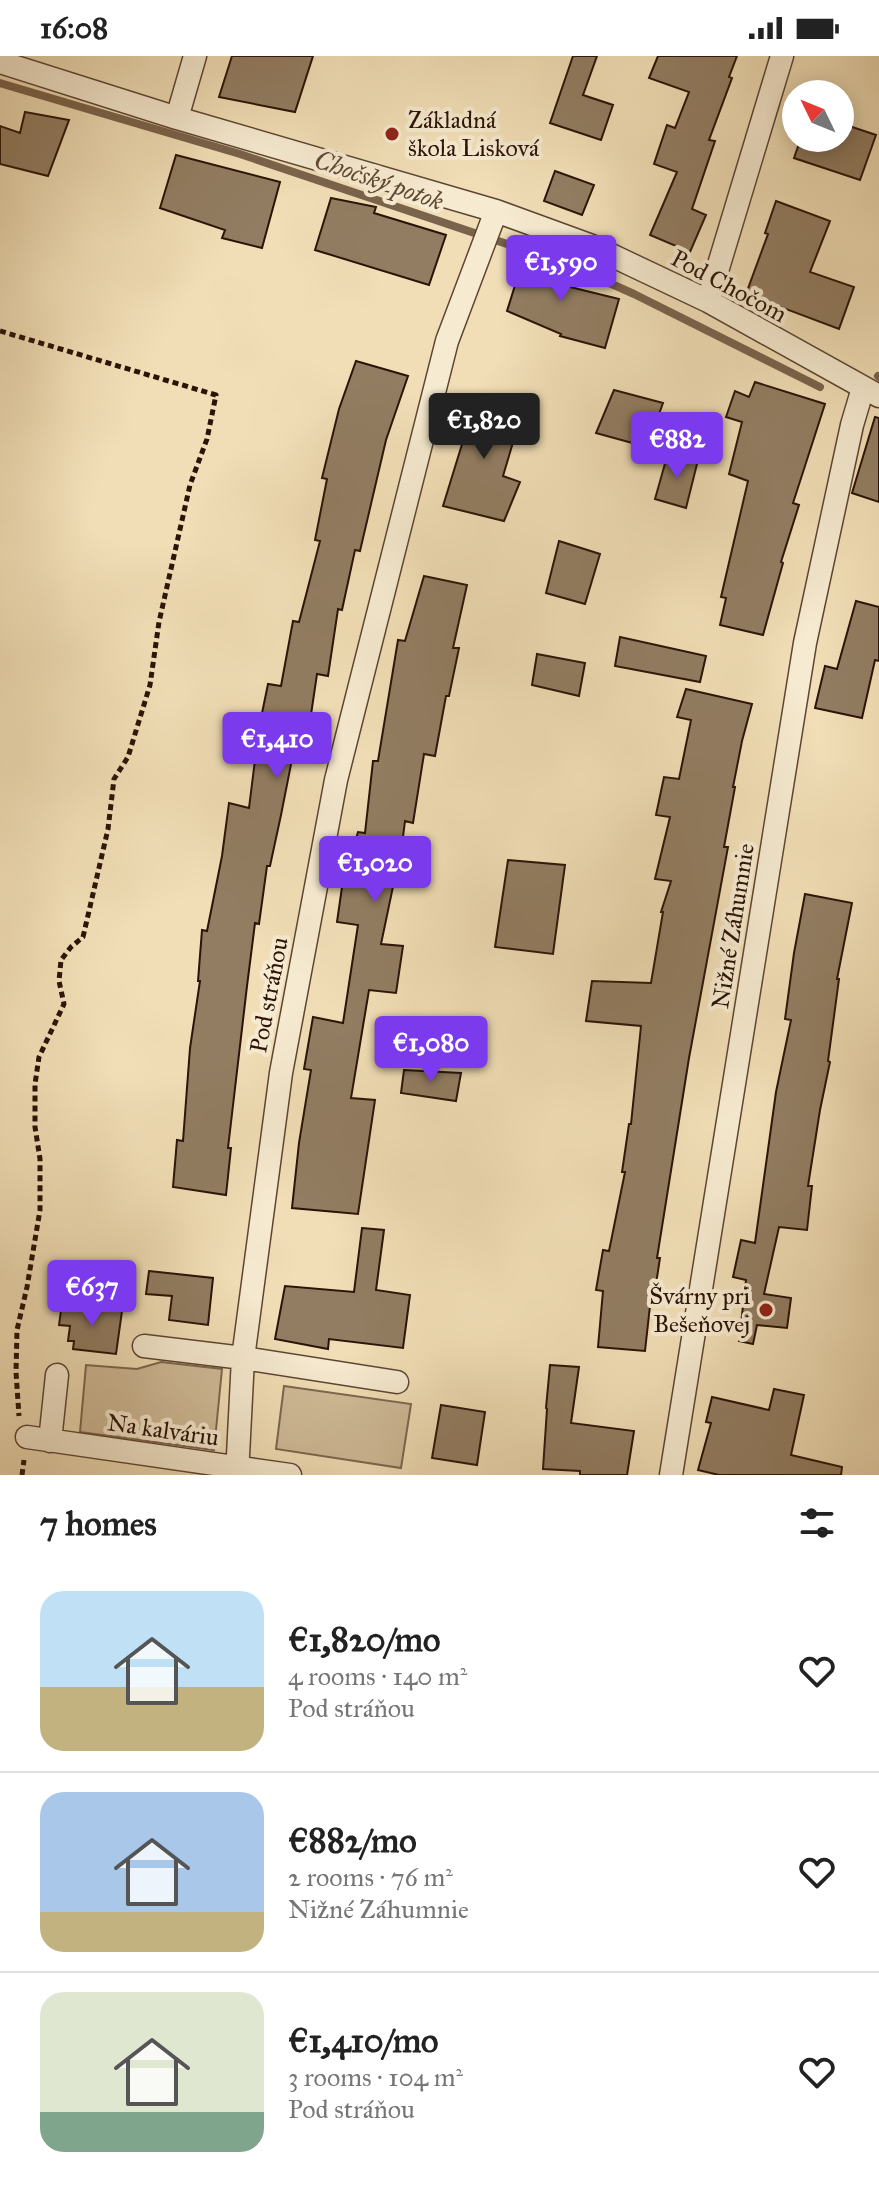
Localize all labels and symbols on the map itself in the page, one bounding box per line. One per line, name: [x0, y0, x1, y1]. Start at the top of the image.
north arrow: [782, 80, 854, 152]
place label: Základná škola Lisková: [408, 105, 540, 163]
marker: Základná škola Lisková: [383, 125, 401, 143]
water label: Chočský potok: [310, 143, 448, 218]
pin: €1,590: [496, 235, 626, 303]
street label: Pod Chočom: [666, 243, 792, 329]
pin: €1,820: [419, 393, 549, 461]
pin: €882: [630, 412, 724, 480]
pin: €1,410: [212, 712, 342, 780]
pin: €1,020: [310, 836, 440, 904]
street label: Nižné Záhumnie: [705, 841, 761, 1011]
street label: Pod stráňou: [243, 934, 295, 1055]
pin: €1,080: [366, 1016, 496, 1084]
pin: €637: [45, 1260, 139, 1328]
place label: Švárny pri Bešeňovej: [649, 1281, 750, 1339]
marker: Švárny pri Bešeňovej: [757, 1301, 775, 1319]
street label: Na kalváriu: [105, 1407, 221, 1453]

